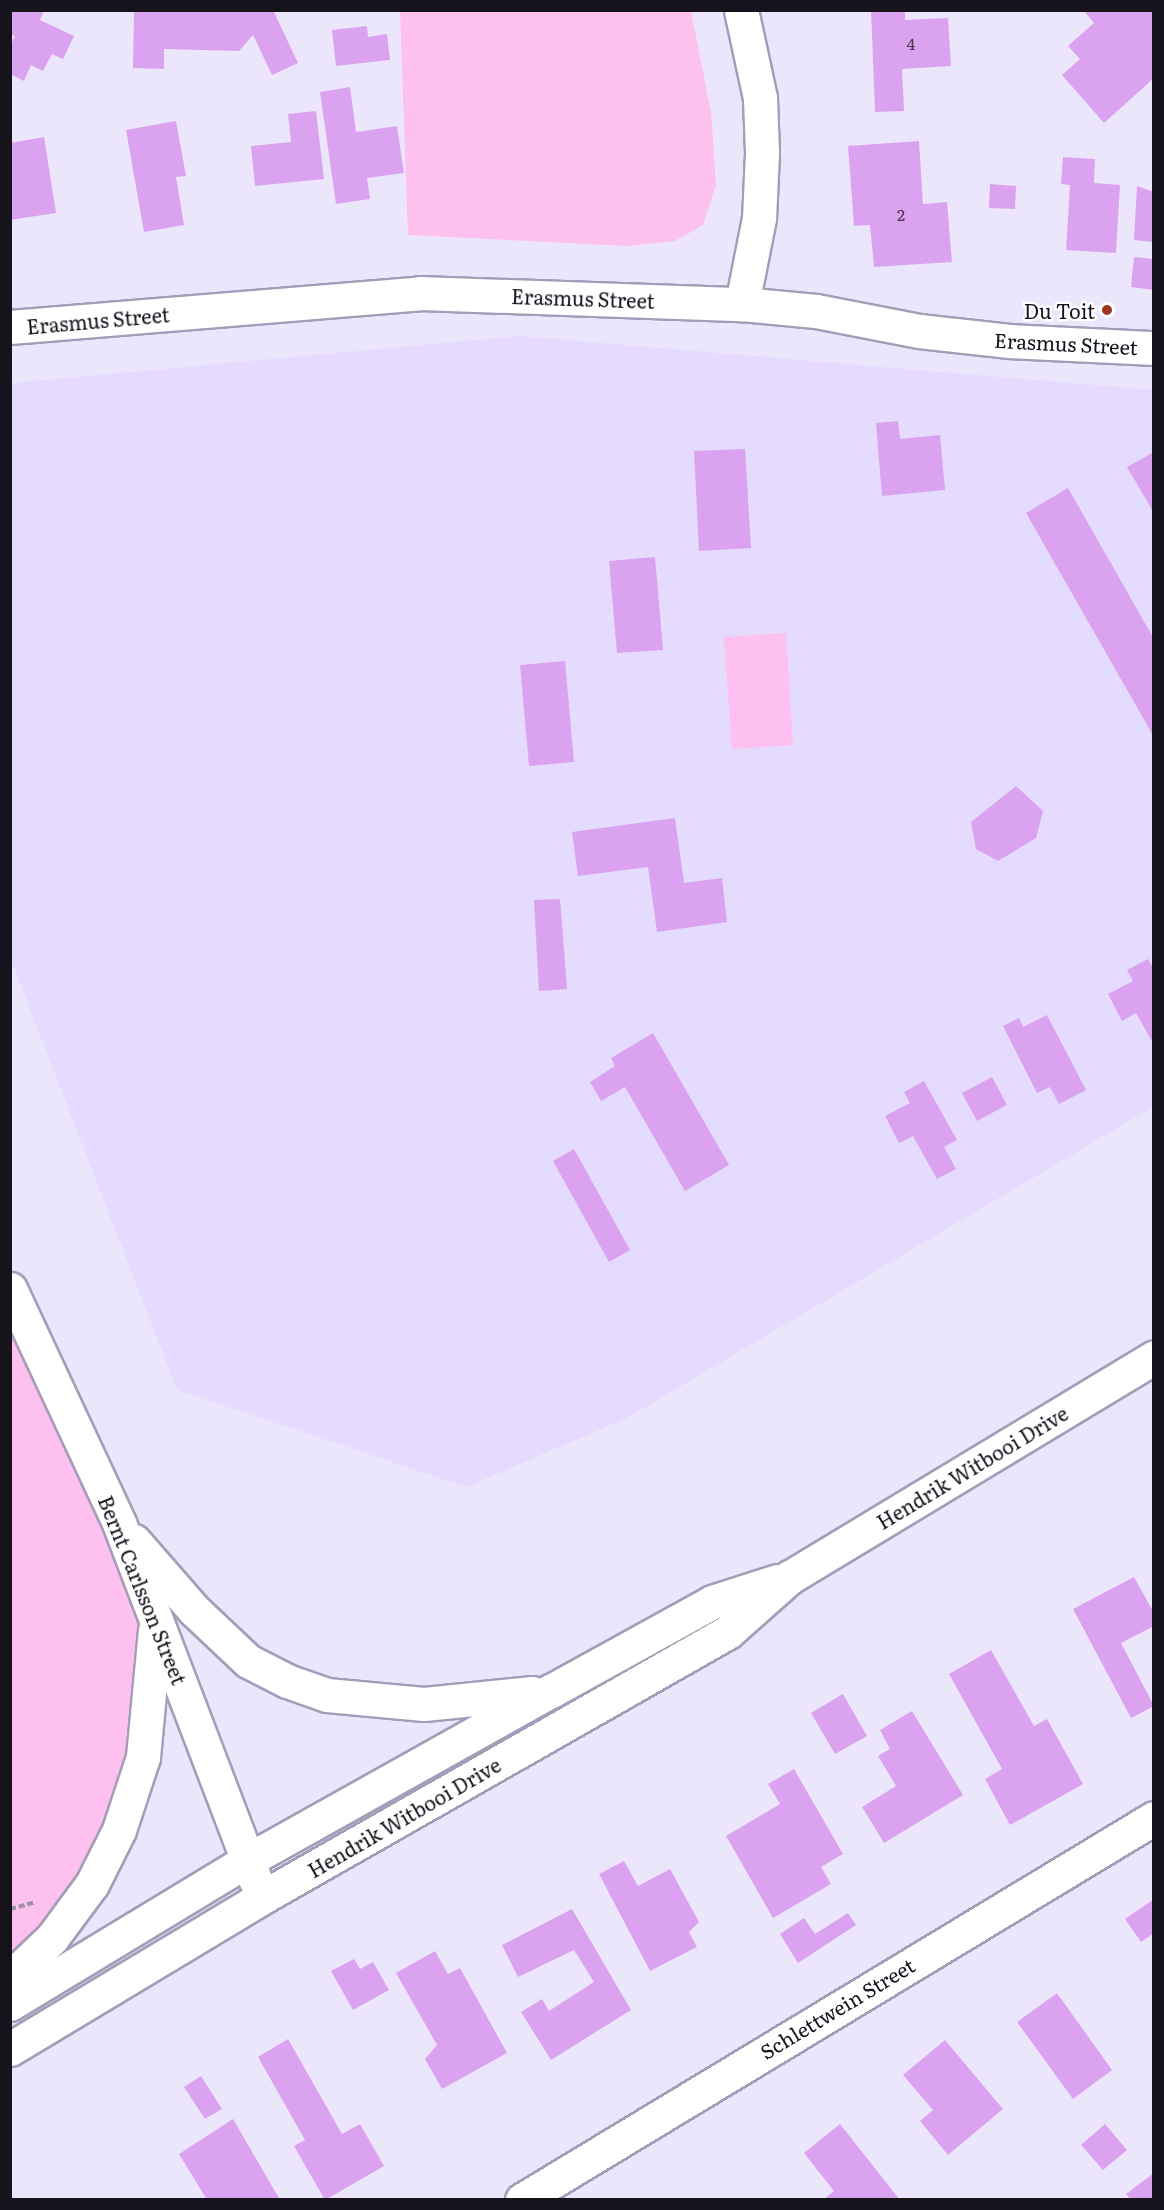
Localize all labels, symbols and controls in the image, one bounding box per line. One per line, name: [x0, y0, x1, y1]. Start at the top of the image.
house number: 4: [907, 33, 915, 53]
house number: 2: [897, 204, 905, 224]
street label: Erasmus Street: [511, 284, 655, 312]
place label: Du Toit: [1024, 298, 1095, 322]
street label: Erasmus Street: [25, 302, 171, 338]
marker: Du Toit: [1100, 303, 1114, 317]
street label: Erasmus Street: [994, 327, 1138, 359]
street label: Hendrik Witbooi Drive: [872, 1400, 1072, 1534]
street label: Bernt Carlsson Street: [94, 1492, 192, 1688]
street label: Hendrik Witbooi Drive: [303, 1752, 505, 1882]
street label: Schlettwein Street: [755, 1952, 919, 2064]

